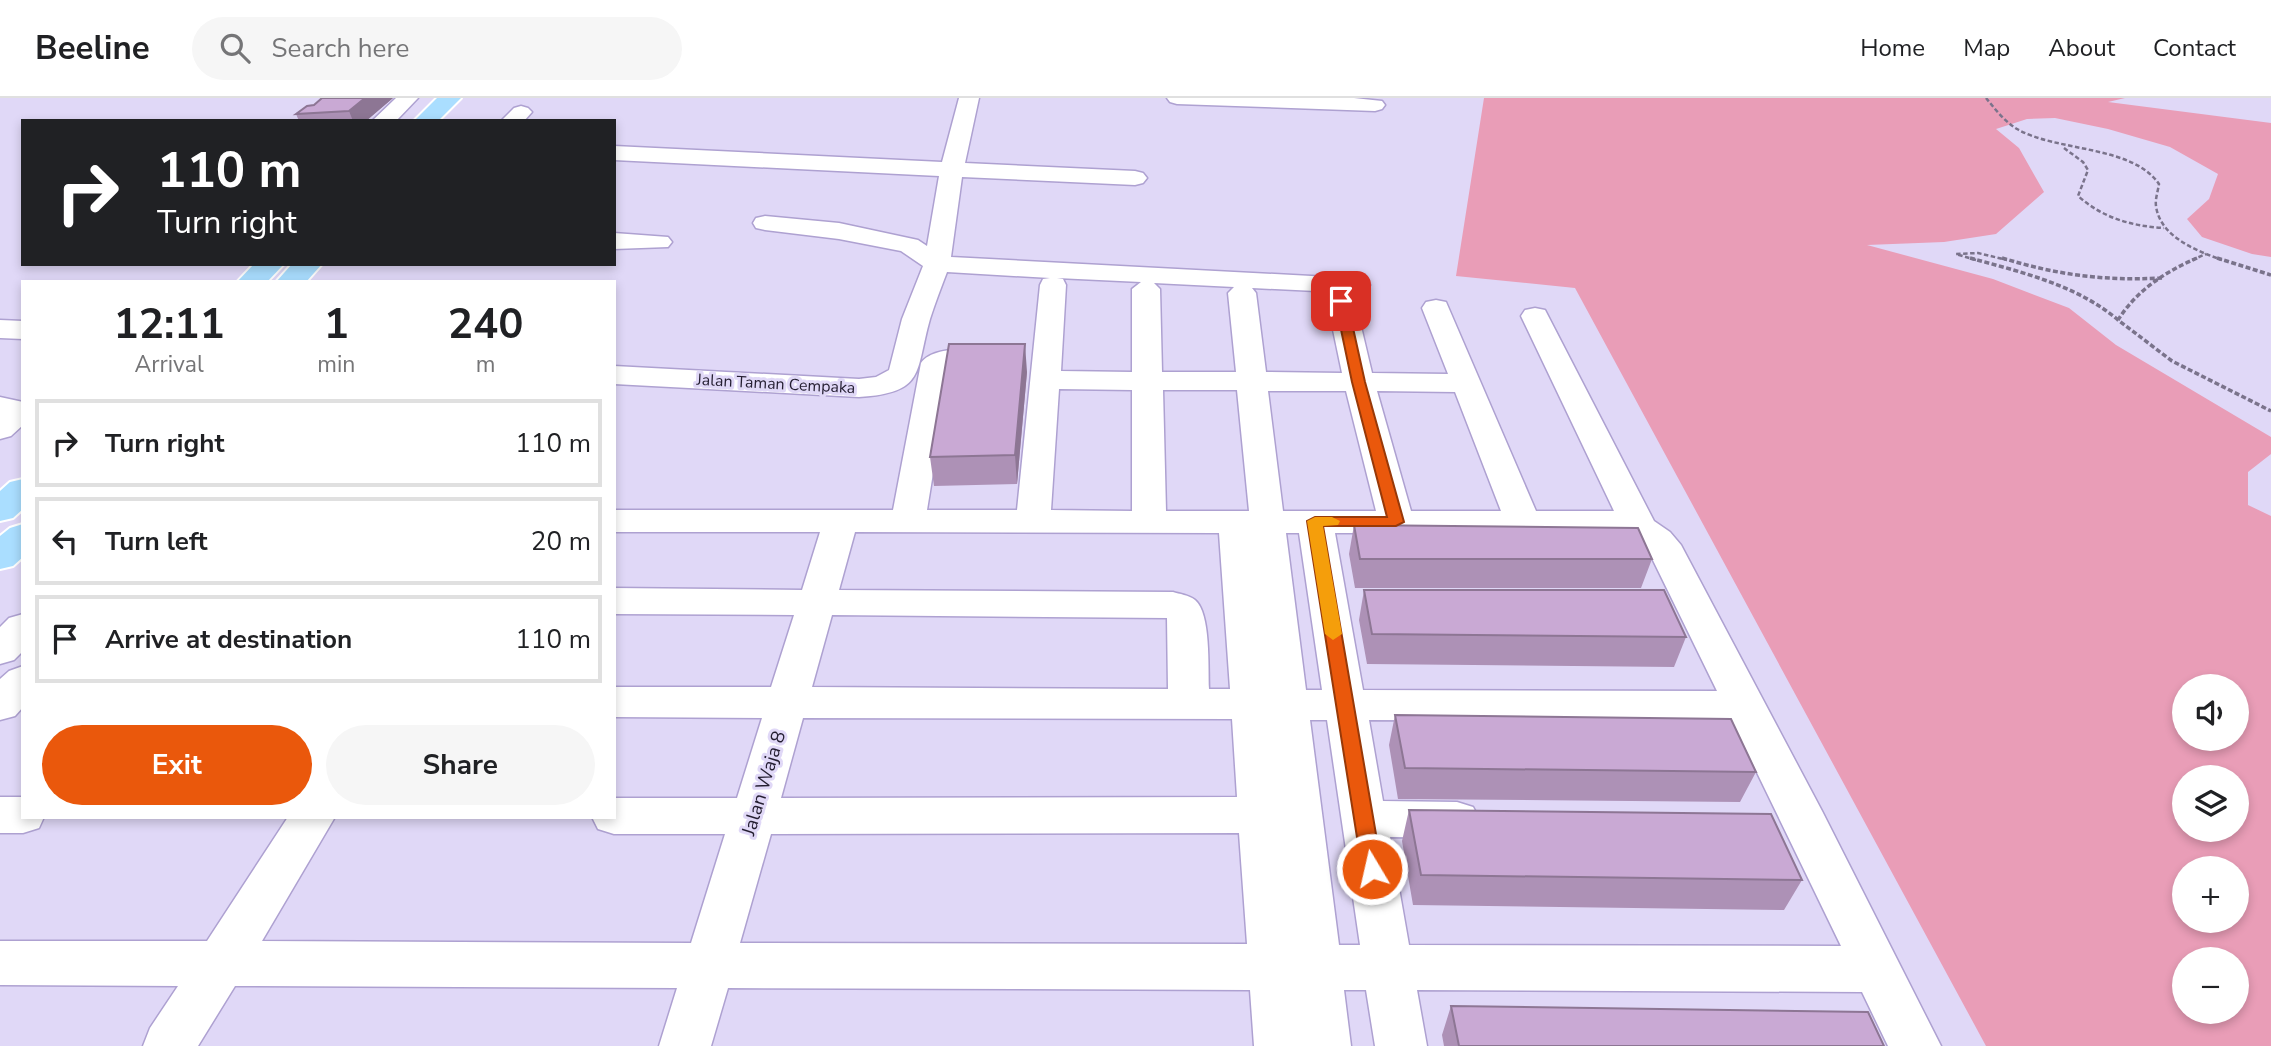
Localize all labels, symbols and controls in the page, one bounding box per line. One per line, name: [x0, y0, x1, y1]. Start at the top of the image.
search box: [192, 17, 682, 80]
text: Beeline: [35, 26, 150, 71]
icon: search: [216, 29, 254, 67]
text: Search here: [272, 31, 409, 66]
text: Home: [1860, 32, 1925, 64]
text: Map: [1963, 32, 2010, 64]
text: About: [2048, 32, 2115, 64]
text: Contact: [2153, 32, 2236, 64]
text: 110 m: [157, 137, 301, 204]
icon: right: [42, 147, 133, 238]
text: Turn right: [157, 201, 297, 244]
pin: [1311, 271, 1371, 331]
icon: arrive: [1322, 282, 1360, 320]
text: 12:11: [114, 296, 225, 353]
text: 1: [324, 296, 349, 353]
text: 240: [448, 296, 523, 353]
text: Arrival: [135, 349, 204, 380]
text: min: [317, 349, 355, 380]
text: m: [476, 349, 496, 380]
street label: Jalan Taman Cempaka: [695, 369, 856, 399]
icon: right: [46, 424, 84, 462]
text: Turn right: [105, 426, 224, 461]
text: 110 m: [515, 426, 591, 461]
icon: left: [46, 522, 84, 560]
text: Turn left: [105, 524, 208, 559]
text: 20 m: [531, 524, 591, 559]
icon: arrive: [46, 620, 84, 658]
text: Arrive at destination: [105, 622, 352, 657]
text: 110 m: [515, 622, 591, 657]
map controls: [2172, 674, 2249, 1024]
button: sound: [2172, 674, 2249, 751]
button: Exit: [42, 725, 312, 805]
button: Share: [326, 725, 595, 805]
street label: Jalan Waja 8: [735, 728, 792, 840]
button: layers: [2172, 765, 2249, 842]
position arrow: [1335, 832, 1409, 906]
button: +: [2172, 856, 2249, 933]
button: −: [2172, 947, 2249, 1024]

